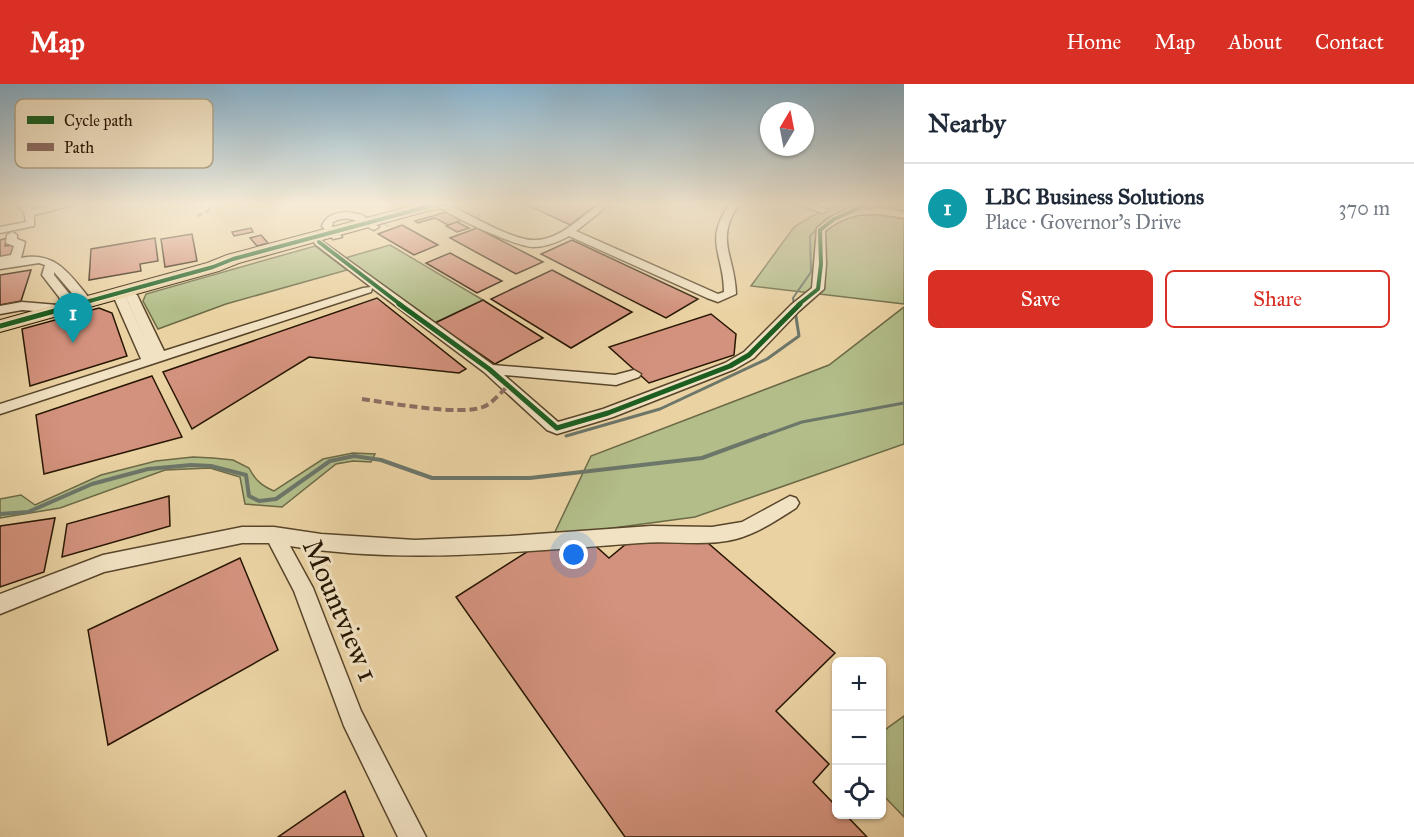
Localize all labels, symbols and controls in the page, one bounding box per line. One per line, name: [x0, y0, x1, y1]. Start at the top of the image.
text: Map: [30, 25, 85, 60]
text: Home: [1066, 29, 1121, 55]
text: Map: [1154, 29, 1195, 55]
text: About: [1228, 29, 1282, 55]
text: Contact: [1315, 29, 1384, 55]
legend: [15, 99, 213, 168]
north arrow: [760, 102, 814, 156]
text: Nearby: [928, 107, 1006, 139]
text: Cycle path: [64, 111, 133, 130]
text: Path: [64, 138, 94, 157]
text: LBC Business Solutions: [985, 183, 1204, 210]
text: 1: [944, 196, 951, 220]
text: 370 m: [1339, 196, 1390, 220]
text: Place · Governor's Drive: [985, 210, 1181, 234]
button: Save: [928, 270, 1153, 328]
button: Share: [1165, 270, 1390, 328]
pin: 1: [54, 294, 92, 343]
street label: Mountview 1: [295, 534, 386, 687]
your location: [559, 540, 588, 569]
map controls: [832, 657, 886, 819]
button: +: [832, 657, 886, 711]
button: −: [832, 711, 886, 765]
button: locate: [832, 765, 886, 819]

